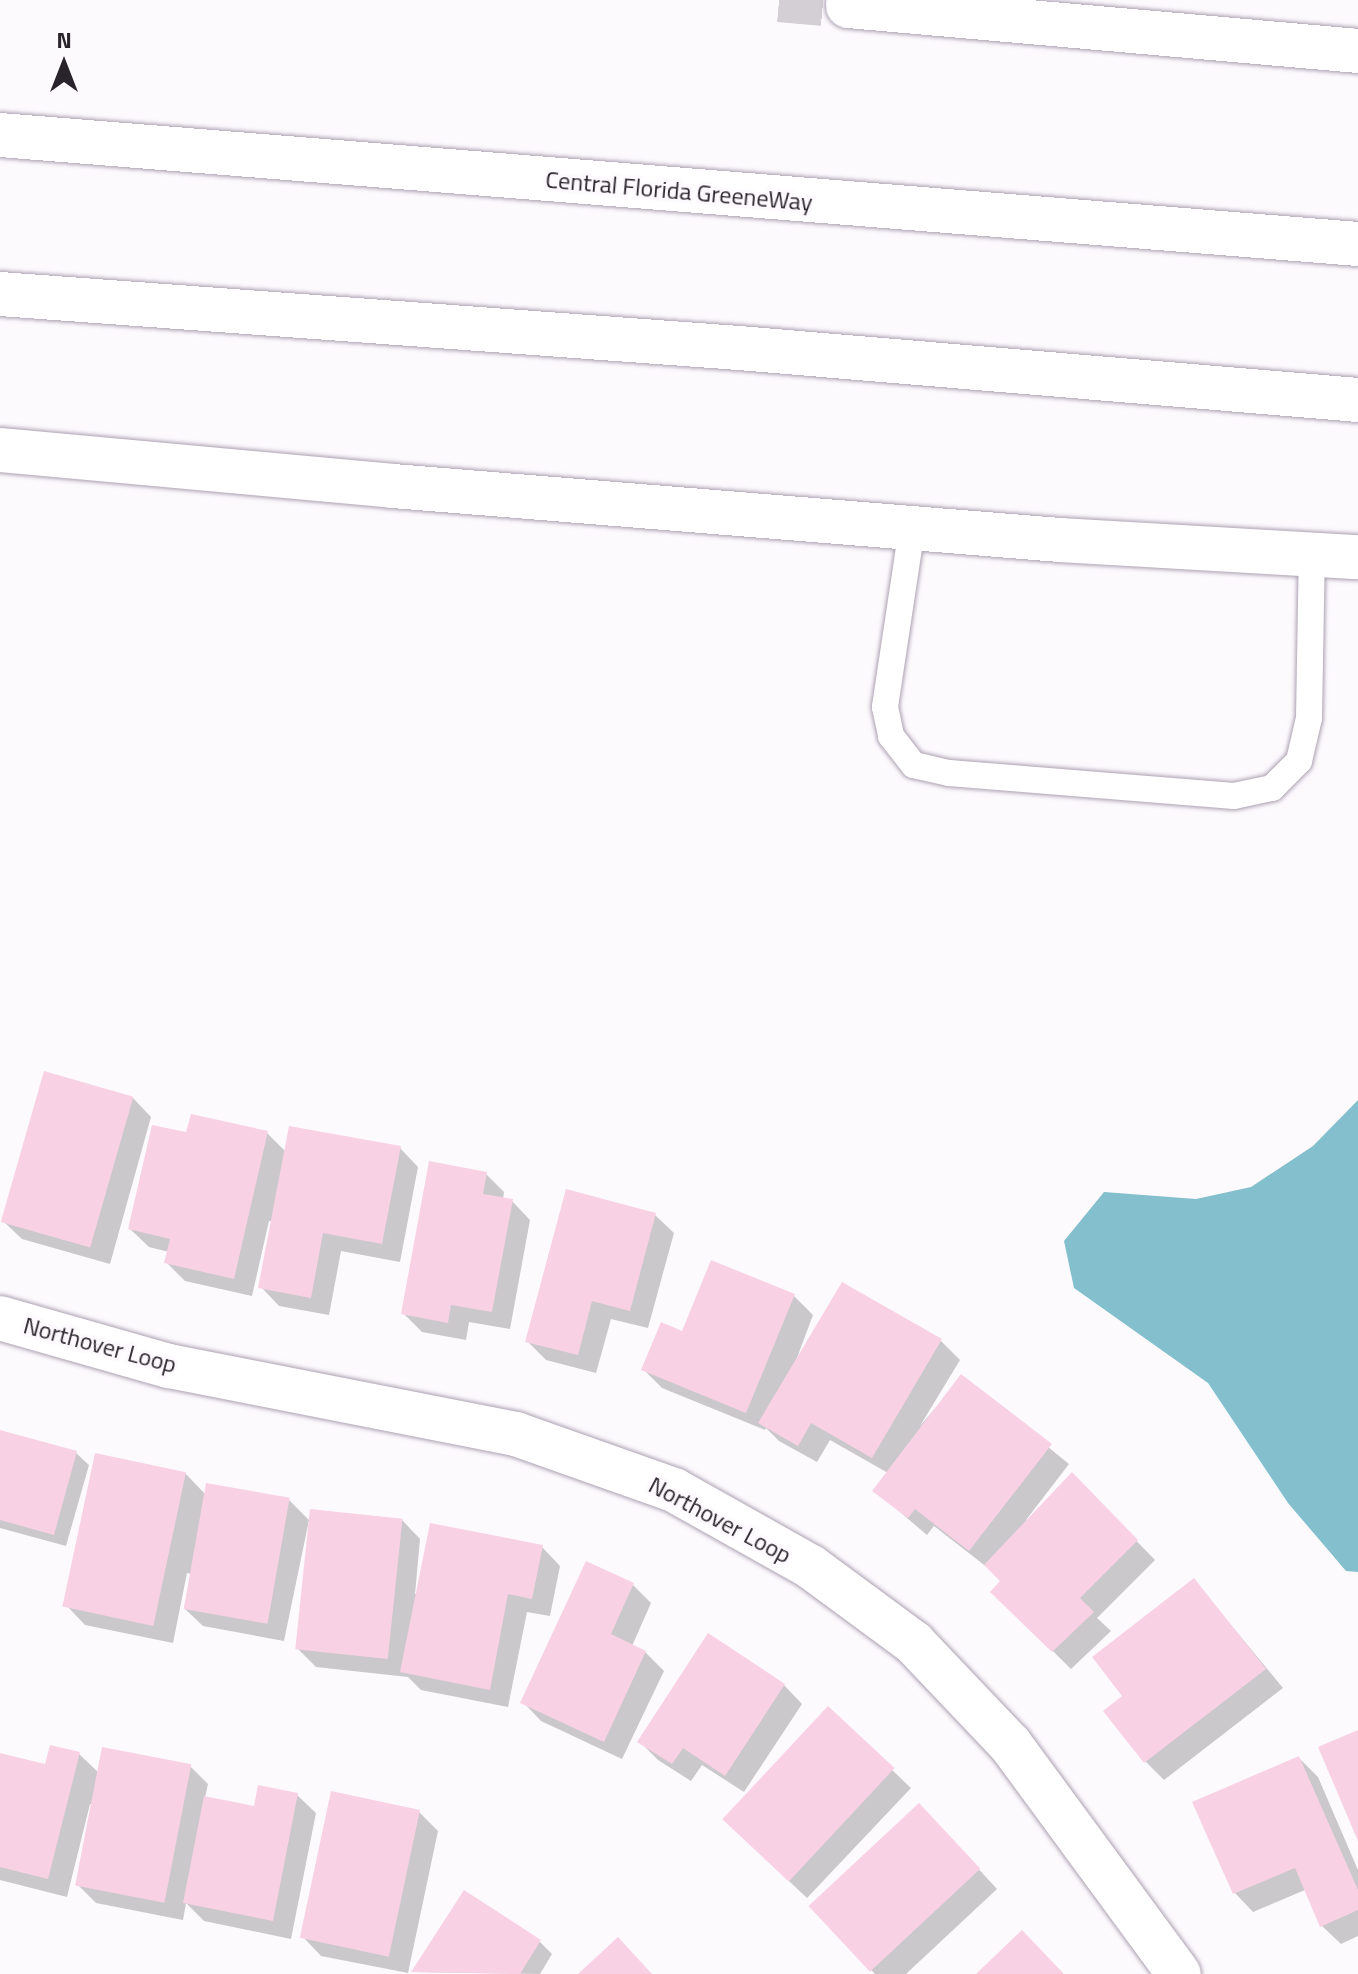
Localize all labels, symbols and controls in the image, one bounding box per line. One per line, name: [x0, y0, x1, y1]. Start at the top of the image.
text: N: [56, 23, 72, 57]
north arrow: [24, 24, 104, 104]
street label: Central Florida GreeneWay: [544, 165, 814, 217]
street label: Northover Loop: [20, 1311, 180, 1379]
street label: Northover Loop: [644, 1470, 796, 1570]

